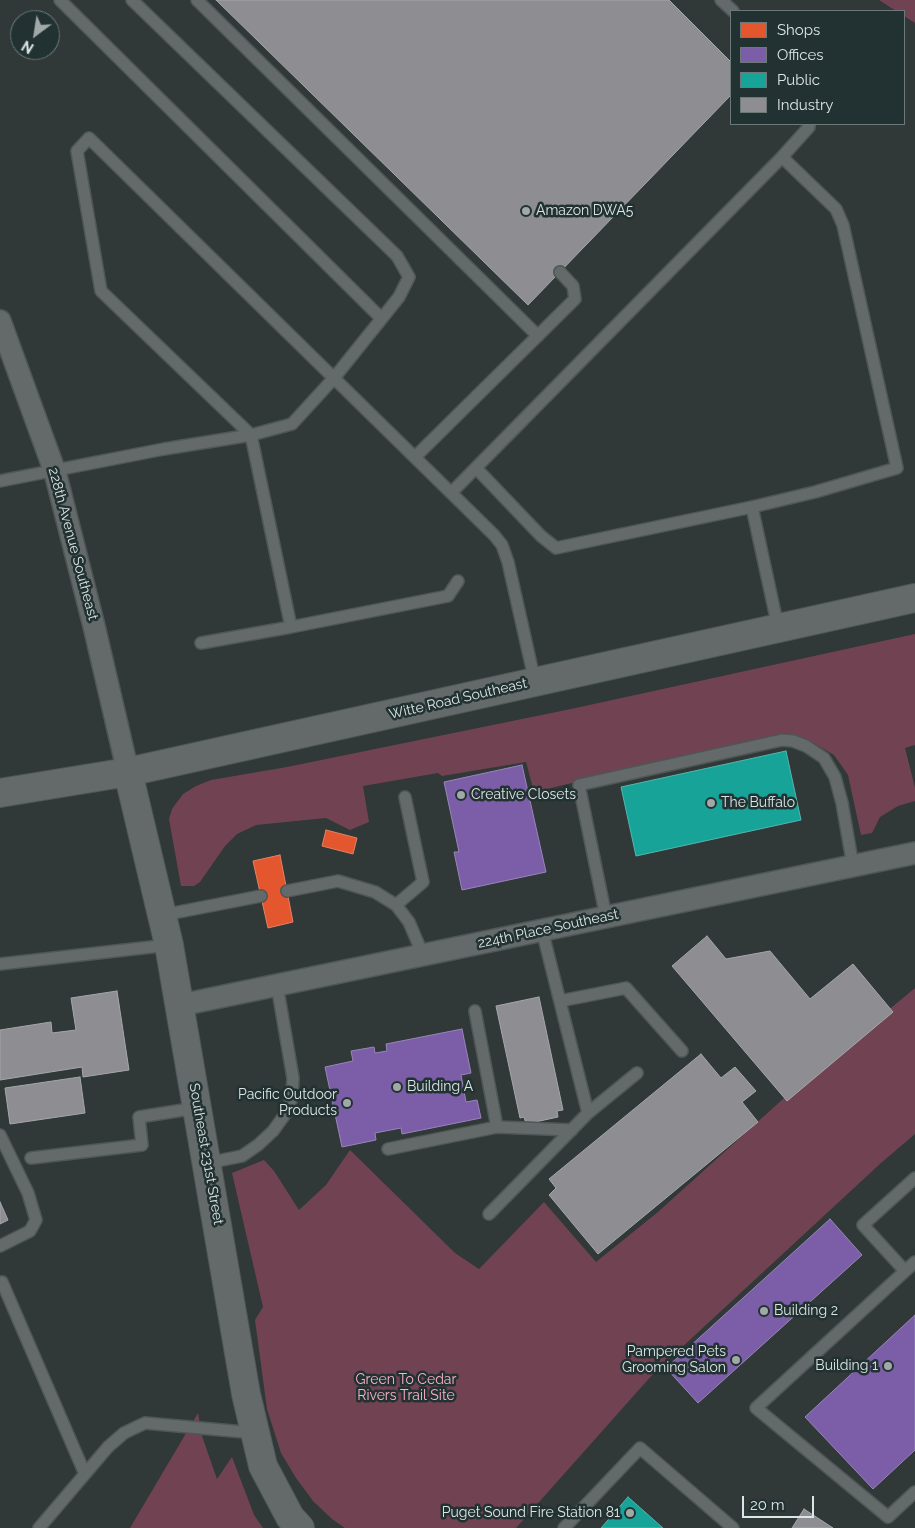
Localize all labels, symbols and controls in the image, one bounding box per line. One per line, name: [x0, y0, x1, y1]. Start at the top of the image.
north arrow: [10, 10, 60, 60]
legend: [730, 10, 905, 125]
text: Shops: [777, 21, 820, 39]
text: N: [19, 37, 36, 57]
text: Offices: [777, 46, 824, 64]
text: Public: [777, 71, 820, 89]
text: Industry: [777, 96, 833, 114]
place label: Amazon DWA5: [536, 203, 633, 219]
marker: Amazon DWA5: [520, 205, 532, 217]
street label: 228th Avenue Southeast: [45, 466, 101, 622]
street label: Witte Road Southeast: [387, 675, 529, 723]
place label: Creative Closets: [471, 787, 576, 803]
marker: Creative Closets: [455, 789, 467, 801]
place label: The Buffalo: [721, 795, 795, 811]
marker: The Buffalo: [705, 797, 717, 809]
street label: 224th Place Southeast: [476, 906, 620, 952]
place label: Building A: [407, 1079, 473, 1095]
marker: Building A: [391, 1081, 403, 1093]
street label: Southeast 231st Street: [185, 1082, 227, 1226]
place label: Pacific Outdoor Products: [238, 1087, 337, 1120]
marker: Pacific Outdoor Products: [341, 1097, 353, 1109]
place label: Building 2: [774, 1303, 838, 1319]
marker: Building 2: [758, 1305, 770, 1317]
place label: Pampered Pets Grooming Salon: [622, 1344, 726, 1376]
marker: Pampered Pets Grooming Salon: [730, 1354, 742, 1366]
place label: Building 1: [815, 1358, 878, 1374]
marker: Building 1: [882, 1360, 894, 1372]
park label: Green To Cedar Rivers Trail Site: [356, 1372, 456, 1404]
scale bar: [745, 1486, 818, 1518]
text: 20 m: [750, 1496, 785, 1514]
place label: Puget Sound Fire Station 81: [442, 1505, 620, 1521]
marker: Puget Sound Fire Station 81: [624, 1507, 636, 1519]

